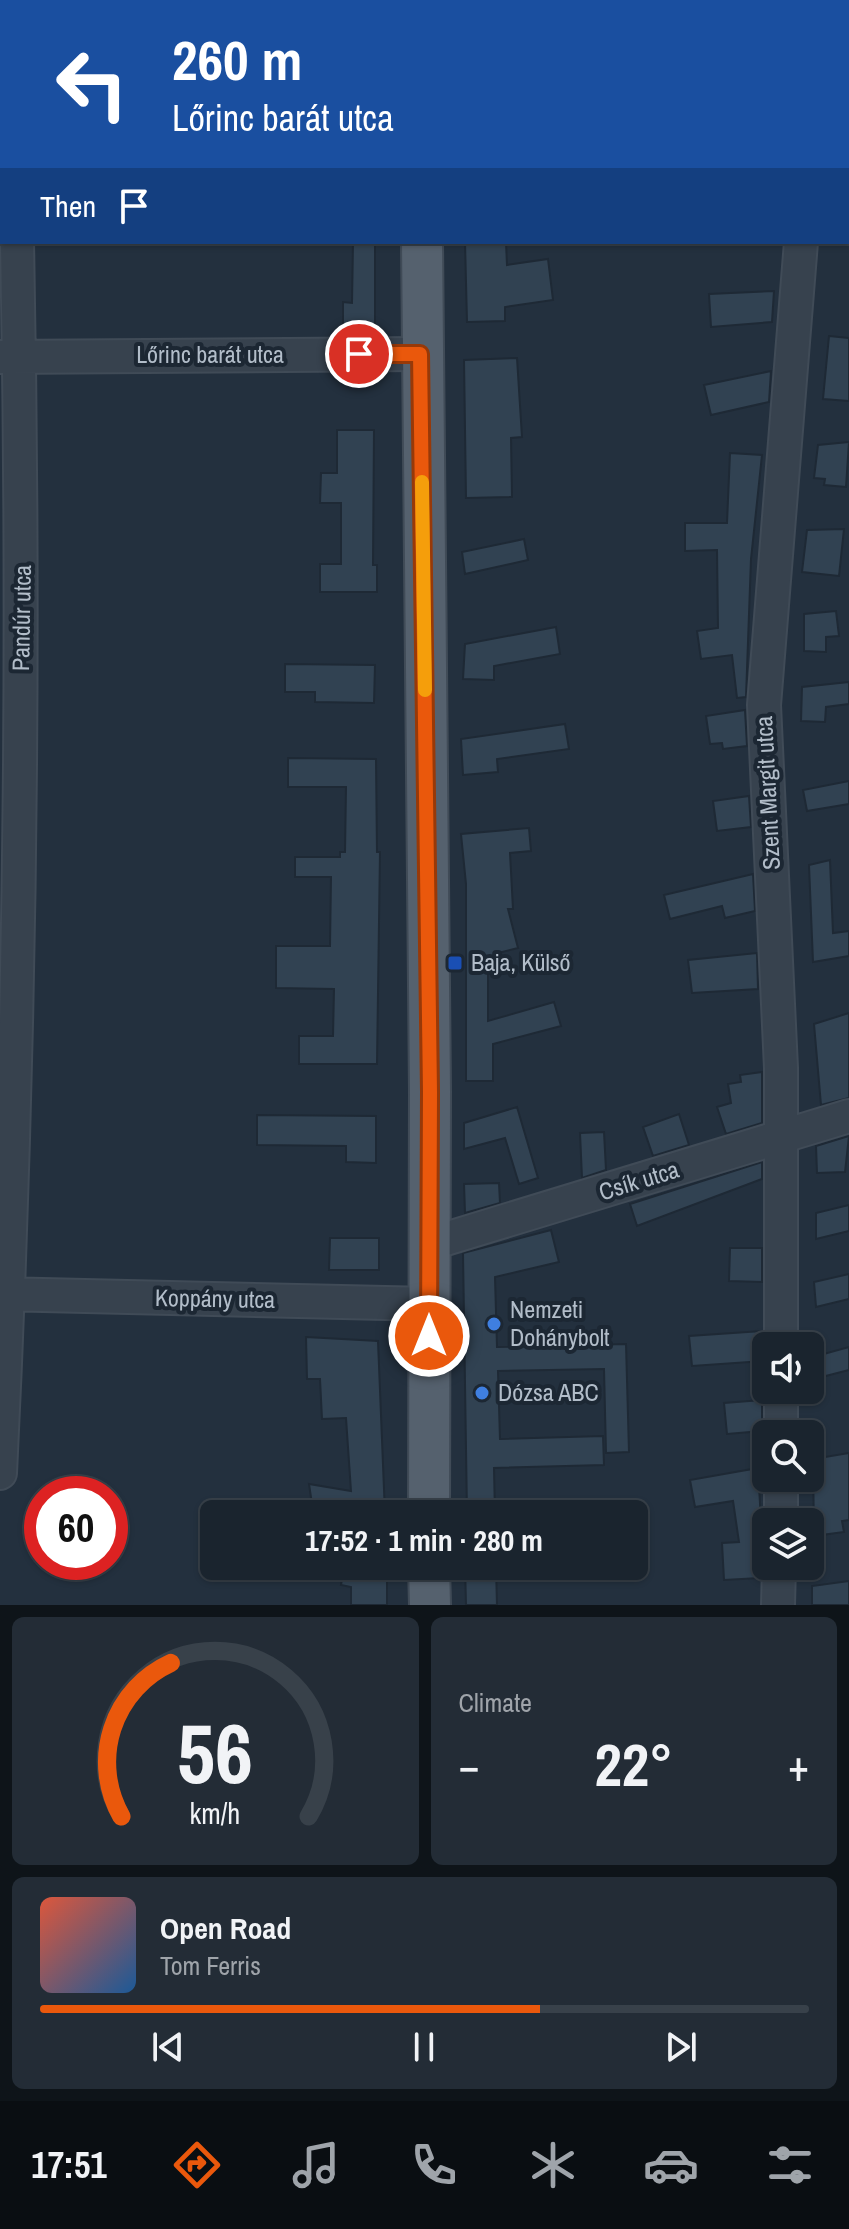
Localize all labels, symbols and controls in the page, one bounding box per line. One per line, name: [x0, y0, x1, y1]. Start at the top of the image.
text: 260 m: [172, 22, 302, 97]
icon: left: [40, 32, 144, 136]
text: Lőrinc barát utca: [172, 94, 394, 142]
icon: arrive: [112, 184, 156, 228]
text: Then: [40, 186, 96, 226]
pin: [325, 320, 393, 388]
icon: arrive: [337, 332, 381, 376]
street label: Lőrinc barát utca: [136, 338, 284, 370]
street label: Pandúr utca: [4, 565, 38, 671]
street label: Szent Margit utca: [747, 715, 787, 871]
place label: Baja, Külső: [471, 946, 571, 978]
marker: Baja, Külső: [446, 954, 464, 972]
street label: Csík utca: [595, 1153, 683, 1207]
street label: Koppány utca: [155, 1281, 276, 1315]
place label: Nemzeti Dohánybolt: [510, 1293, 610, 1353]
position arrow: [387, 1294, 471, 1378]
marker: Nemzeti Dohánybolt: [485, 1315, 503, 1333]
map controls: [752, 1332, 824, 1580]
button: sound: [752, 1332, 824, 1404]
place label: Dózsa ABC: [498, 1376, 599, 1408]
marker: Dózsa ABC: [473, 1384, 491, 1402]
button: search: [752, 1420, 824, 1492]
speed limit sign: 60: [24, 1476, 128, 1580]
button: layers: [752, 1508, 824, 1580]
text: 17:52 · 1 min · 280 m: [305, 1520, 543, 1560]
text: Climate: [459, 1685, 532, 1720]
text: 56: [177, 1697, 253, 1809]
text: 22°: [594, 1724, 673, 1805]
text: −: [459, 1735, 480, 1795]
text: +: [788, 1735, 809, 1795]
text: km/h: [190, 1794, 241, 1833]
text: Open Road: [160, 1908, 291, 1948]
text: Tom Ferris: [160, 1948, 261, 1983]
icon: previous: [146, 2025, 190, 2069]
icon: pause: [402, 2025, 446, 2069]
icon: next: [659, 2025, 703, 2069]
icon: directions: [169, 2137, 225, 2193]
icon: music: [288, 2137, 344, 2193]
icon: phone: [406, 2137, 462, 2193]
icon: climate: [525, 2137, 581, 2193]
icon: car: [643, 2137, 699, 2193]
icon: filters: [762, 2137, 818, 2193]
text: 17:51: [31, 2141, 107, 2189]

